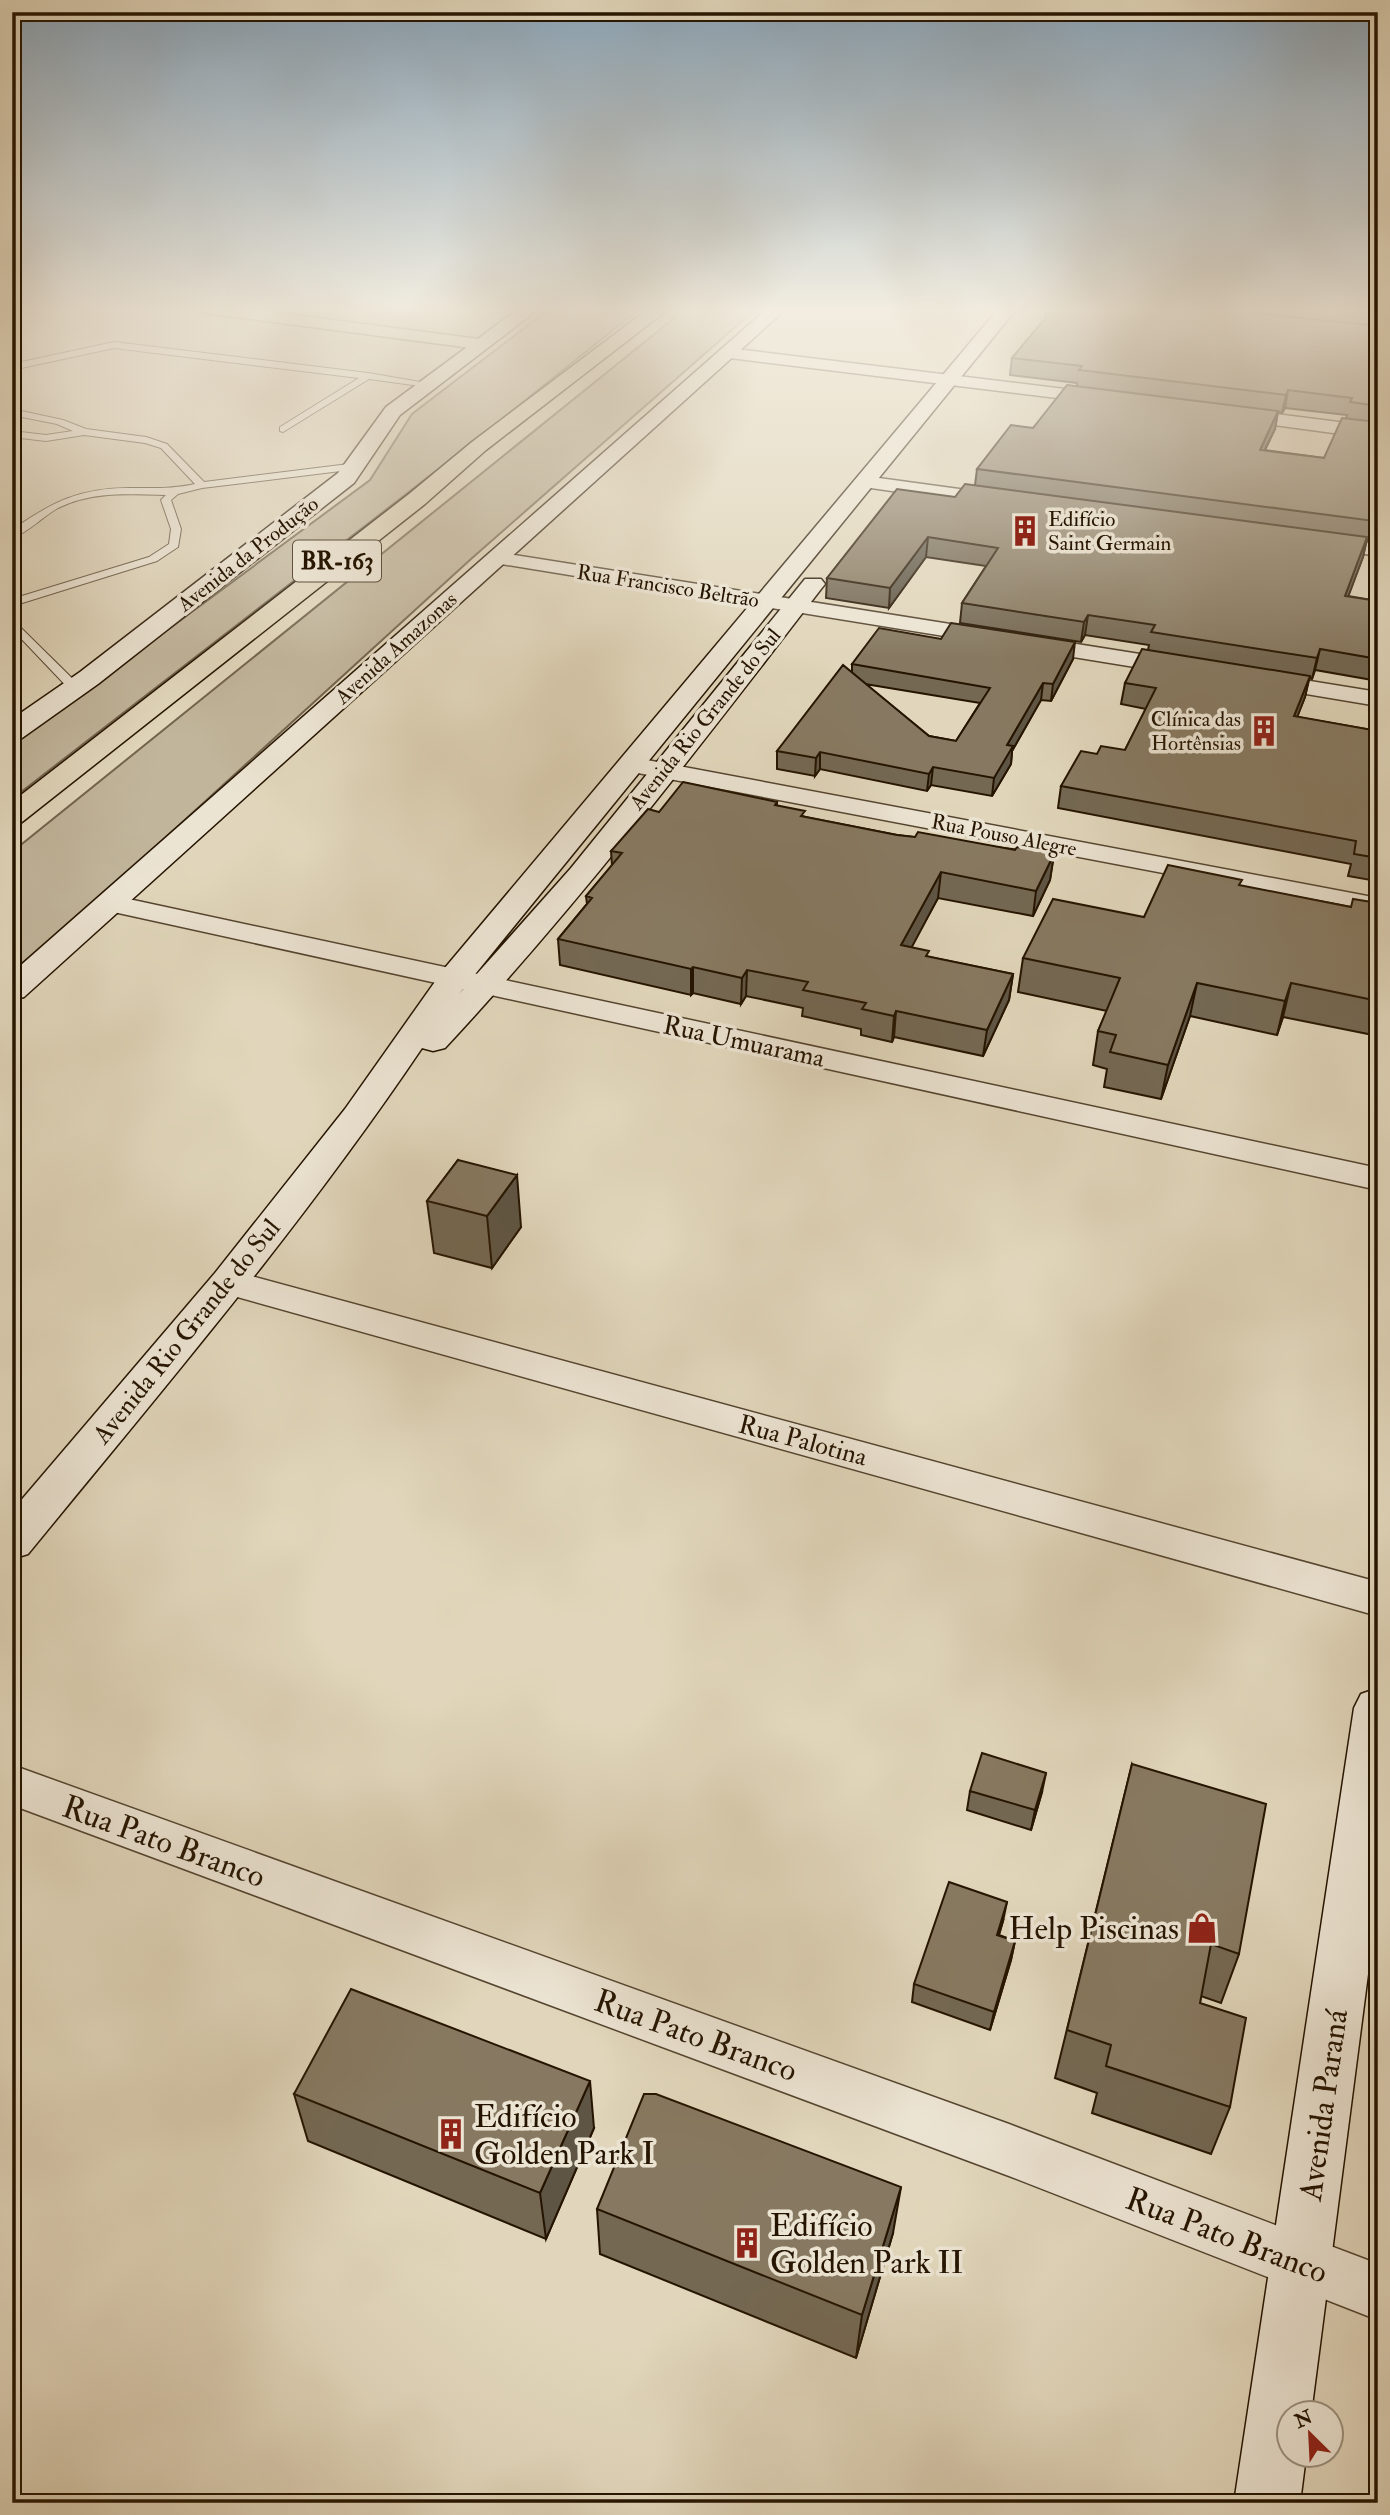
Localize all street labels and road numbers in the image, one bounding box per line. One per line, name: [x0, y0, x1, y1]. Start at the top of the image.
street label: Avenida da Produção: [171, 491, 324, 619]
road number: BR-163: [293, 540, 381, 582]
street label: Rua Francisco Beltrão: [575, 559, 761, 614]
street label: Avenida Amazonas: [329, 586, 463, 711]
street label: Avenida Rio Grande do Sul: [623, 622, 787, 817]
street label: Rua Pouso Alegre: [929, 808, 1079, 863]
street label: Rua Umuarama: [660, 1009, 828, 1075]
street label: Avenida Rio Grande do Sul: [86, 1212, 288, 1451]
street label: Rua Palotina: [735, 1408, 871, 1474]
street label: Rua Pato Branco: [57, 1787, 271, 1897]
street label: Rua Pato Branco: [589, 1981, 803, 2091]
street label: Avenida Paraná: [1291, 2006, 1357, 2204]
street label: Rua Pato Branco: [1120, 2179, 1333, 2293]

